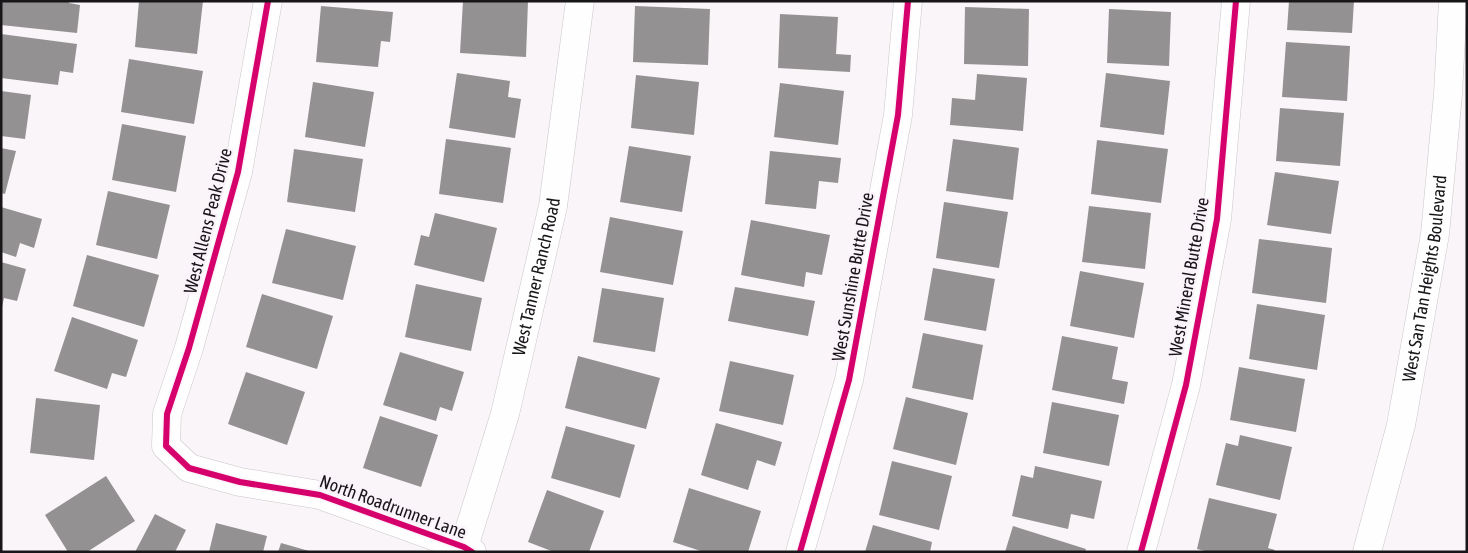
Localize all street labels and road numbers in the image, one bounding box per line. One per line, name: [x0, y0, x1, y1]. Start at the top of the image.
street label: West Allens Peak Drive: [179, 146, 236, 296]
street label: West San Tan Heights Boulevard: [1398, 174, 1450, 383]
street label: West Sunshine Butte Drive: [827, 191, 878, 363]
street label: West Tanner Ranch Road: [508, 196, 564, 358]
street label: West Mineral Butte Drive: [1164, 196, 1213, 358]
street label: North Roadrunner Lane: [317, 470, 469, 543]

